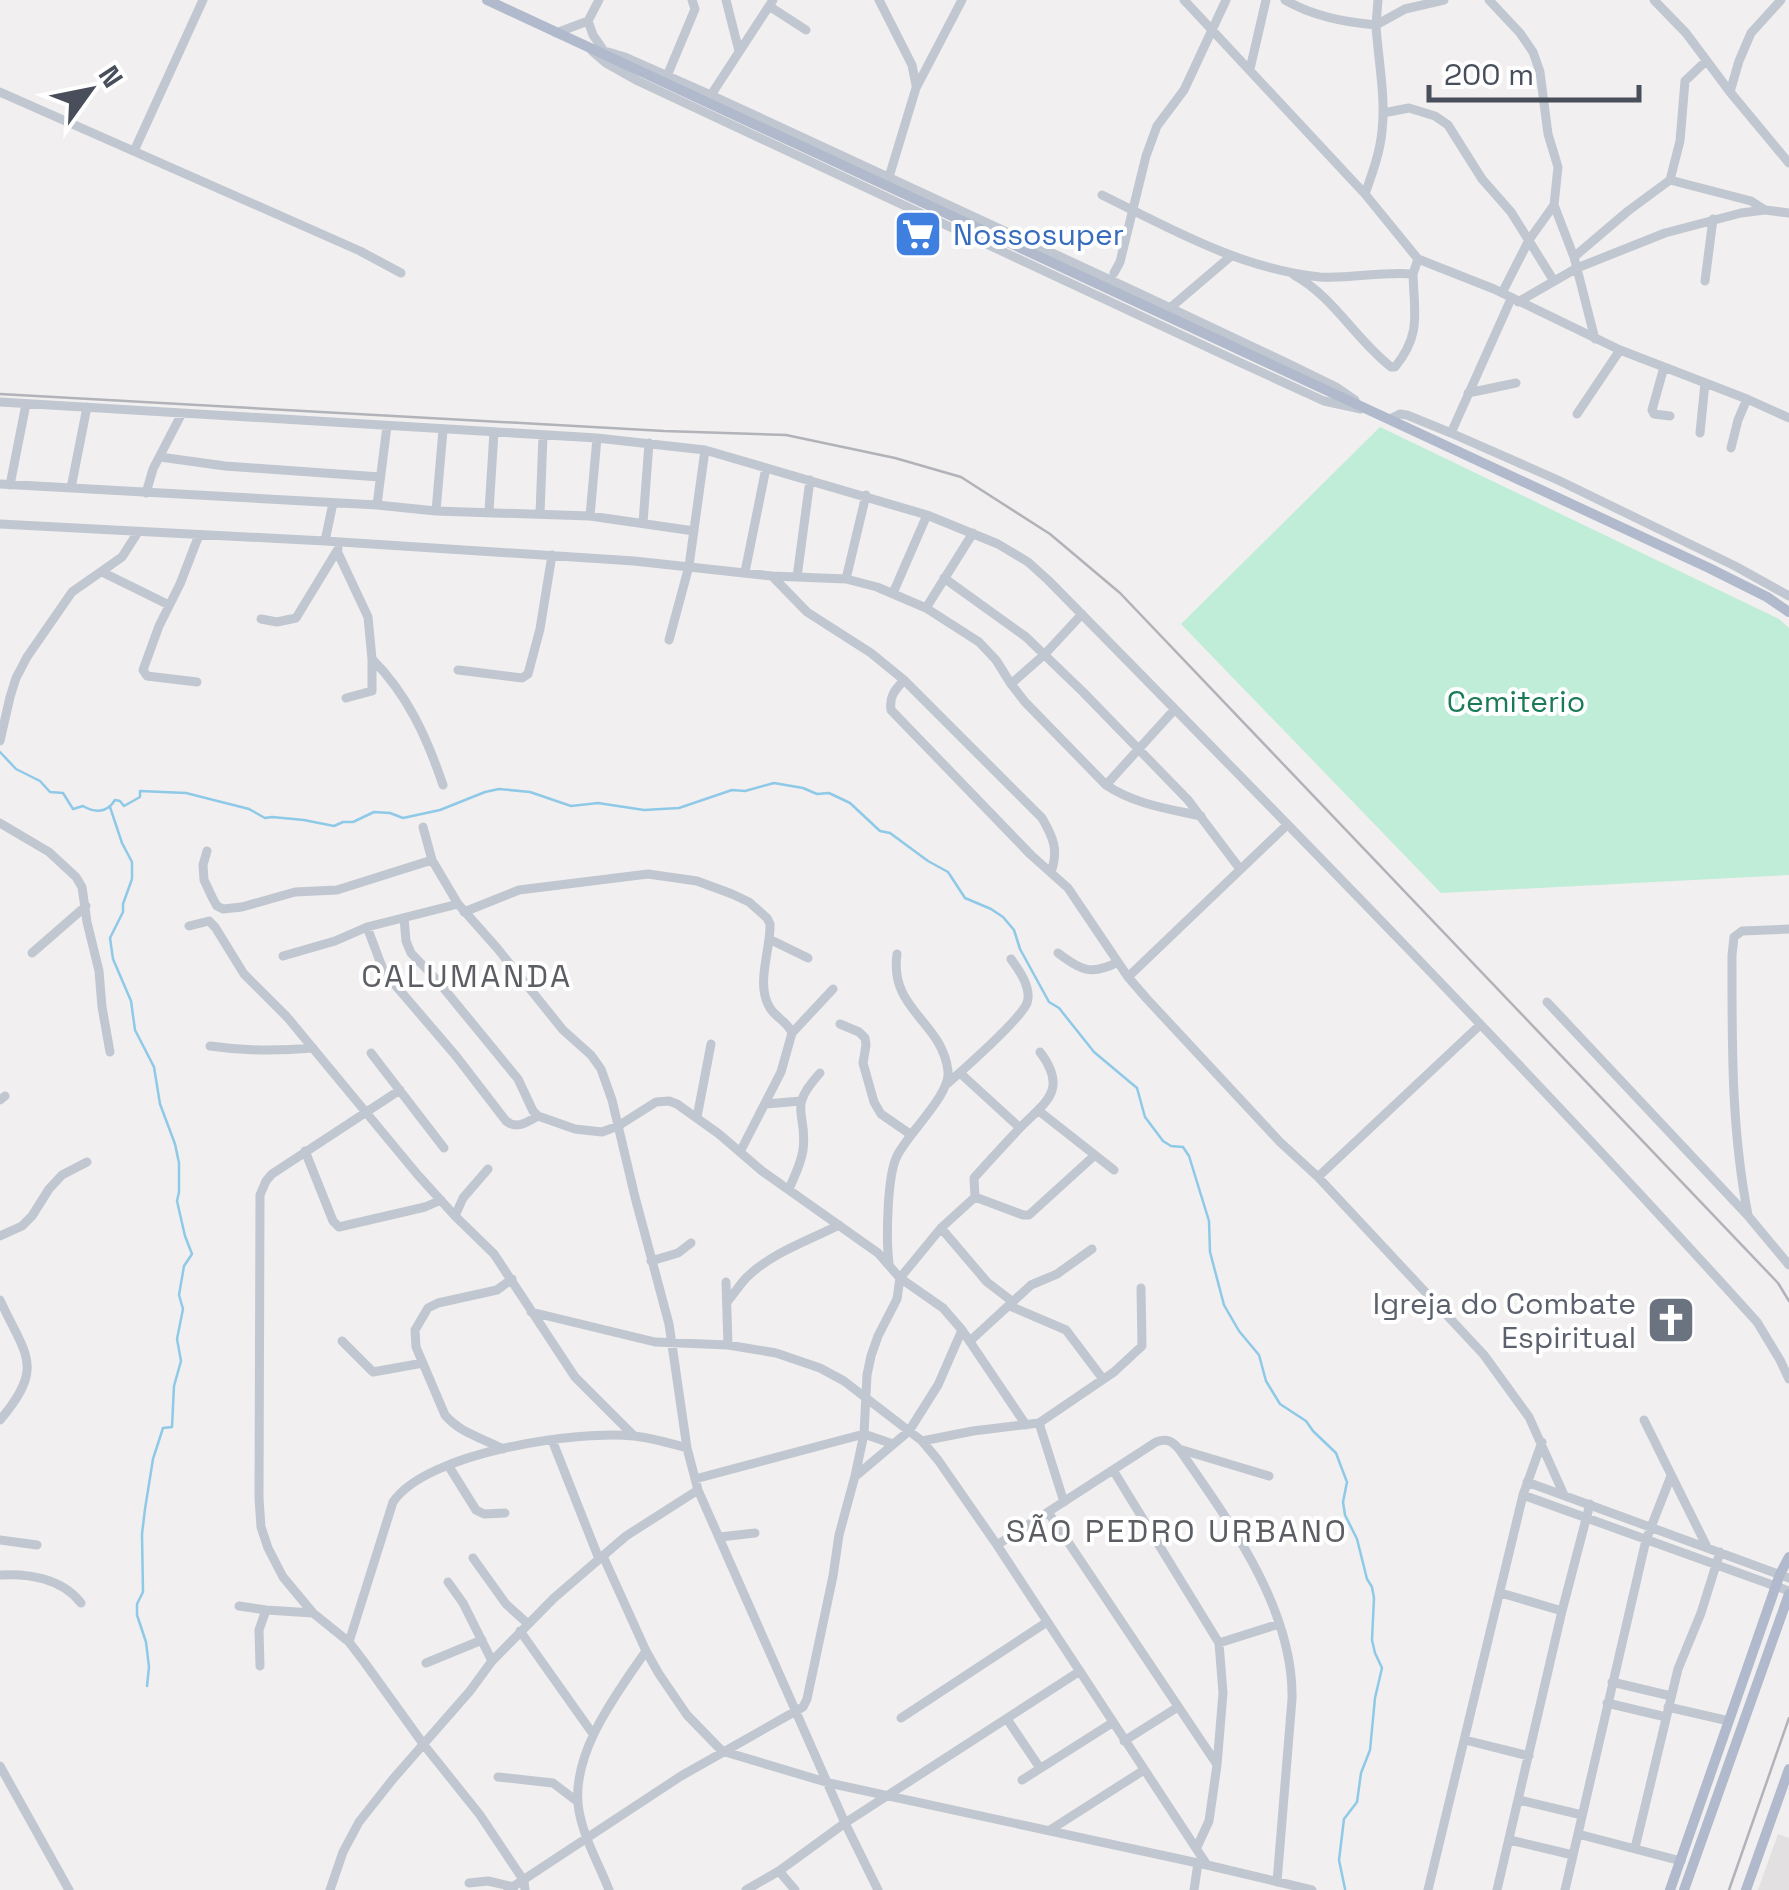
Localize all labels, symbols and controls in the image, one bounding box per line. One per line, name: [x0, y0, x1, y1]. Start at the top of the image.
north arrow: [40, 40, 140, 140]
scale bar: [1429, 40, 1639, 102]
text: 200 m: [1444, 55, 1534, 94]
text: N: [91, 59, 131, 94]
supermarket icon: Nossosuper: [892, 208, 944, 260]
place label: Nossosuper: [953, 215, 1124, 254]
park label: Cemiterio: [1447, 682, 1585, 721]
district label: CALUMANDA: [361, 956, 573, 996]
place label: Igreja do Combate Espiritual: [1373, 1284, 1636, 1357]
church icon: Igreja do Combate Espiritual: [1645, 1294, 1697, 1346]
district label: SÃO PEDRO URBANO: [1006, 1511, 1348, 1551]

